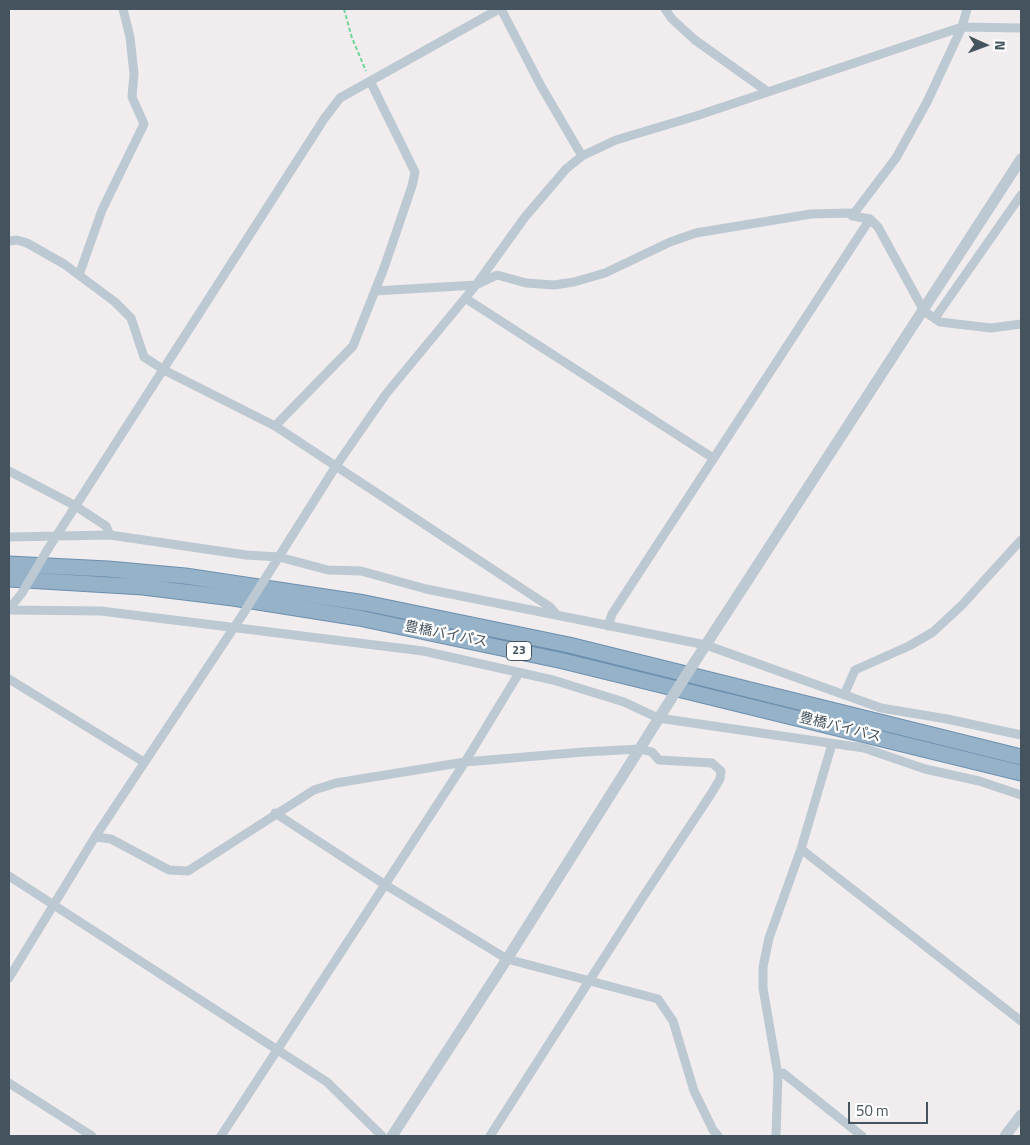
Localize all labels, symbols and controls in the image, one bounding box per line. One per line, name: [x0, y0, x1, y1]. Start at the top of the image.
north arrow: [960, 20, 1010, 70]
text: N: [990, 40, 1011, 51]
street label: 豊橋バイパス: [403, 619, 489, 651]
road number: 23: [506, 641, 532, 660]
street label: 豊橋バイパス: [797, 710, 883, 746]
scale bar: [850, 1092, 930, 1124]
text: 50 m: [856, 1099, 889, 1122]

